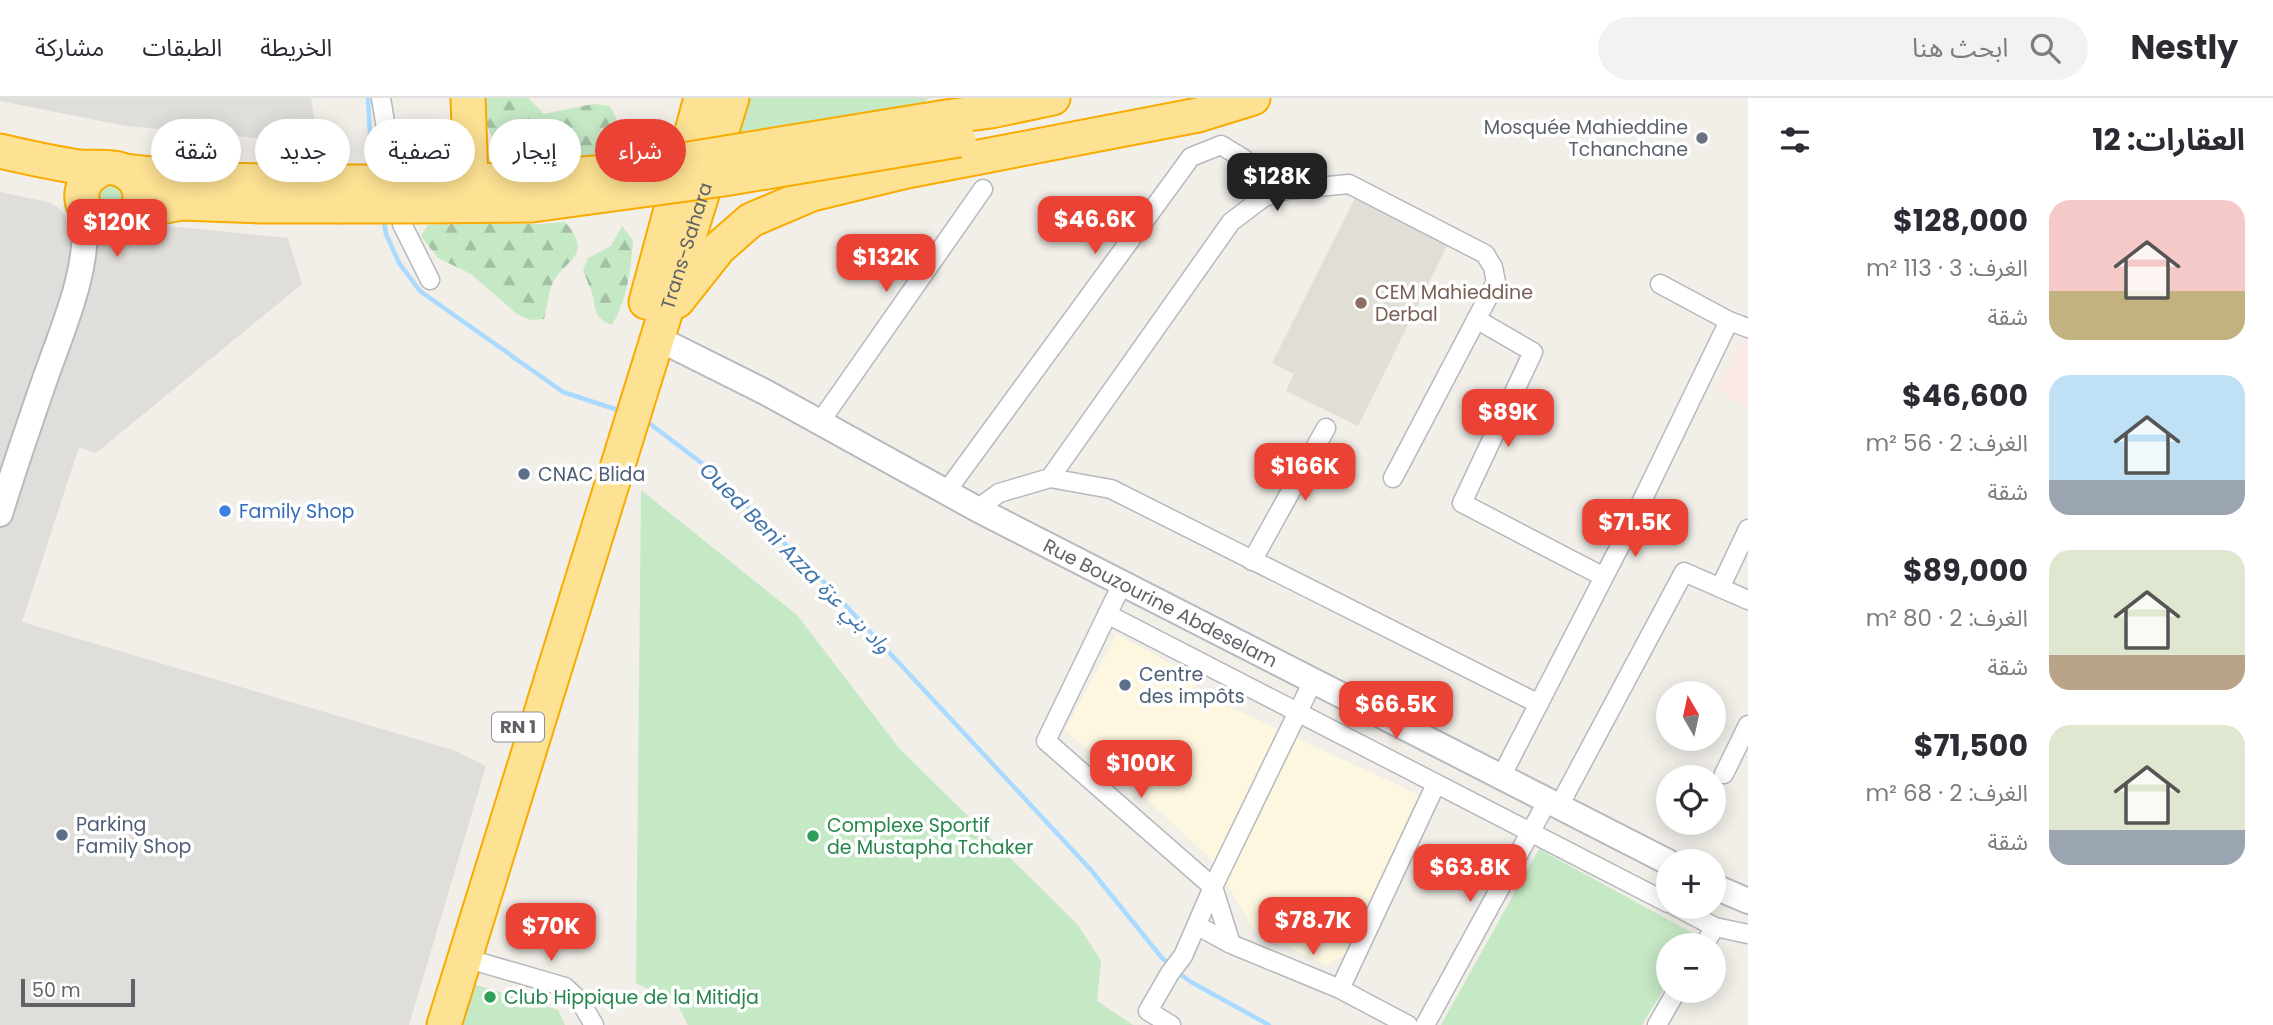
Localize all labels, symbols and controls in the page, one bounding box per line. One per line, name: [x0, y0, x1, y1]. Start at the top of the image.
search box: [1598, 17, 2088, 80]
text: Nestly: [2130, 24, 2238, 71]
icon: search: [2026, 29, 2064, 67]
text: ابحث هنا: [1912, 30, 2008, 66]
text: مشاركة: [35, 31, 104, 64]
text: الطبقات: [142, 31, 222, 64]
text: الخريطة: [260, 31, 332, 64]
place label: Mosquée Mahieddine Tchanchane: [1484, 114, 1688, 163]
text: العقارات: 12: [2092, 118, 2245, 161]
chip: شقة: [151, 119, 241, 182]
chip: جديد: [255, 119, 350, 182]
chip: تصفية: [364, 119, 475, 182]
chip: إيجار: [489, 119, 581, 182]
chip: شراء: [595, 119, 686, 182]
icon: filters: [1776, 121, 1814, 159]
marker: Mosquée Mahieddine Tchanchane: [1694, 130, 1710, 146]
pin: $128K: [1228, 153, 1326, 213]
text: $128K: [1243, 160, 1311, 192]
street label: Trans-Sahara: [654, 179, 719, 313]
pin: $46.6K: [1038, 197, 1152, 256]
text: $128,000: [1893, 199, 2028, 242]
pin: $120K: [68, 200, 166, 259]
text: $46.6K: [1054, 203, 1136, 235]
text: $120K: [83, 206, 151, 238]
icon: home: [2105, 228, 2189, 312]
pin: $132K: [837, 234, 935, 294]
text: $132K: [853, 241, 919, 273]
text: الغرف: 3 · 113 m²: [1866, 252, 2028, 284]
place label: CEM Mahieddine Derbal: [1375, 279, 1533, 328]
marker: CEM Mahieddine Derbal: [1353, 295, 1369, 311]
text: شقة: [1987, 301, 2028, 333]
text: $46,600: [1902, 374, 2028, 417]
pin: $89K: [1467, 390, 1549, 449]
text: $89K: [1478, 396, 1538, 428]
icon: home: [2105, 403, 2189, 487]
text: الغرف: 2 · 56 m²: [1866, 427, 2028, 459]
pin: $166K: [1256, 444, 1354, 503]
text: $166K: [1270, 450, 1340, 482]
water label: Oued Beni Azza واد بني عزة: [692, 456, 897, 661]
place label: CNAC Blida: [538, 461, 645, 488]
marker: CNAC Blida: [516, 466, 532, 482]
text: شقة: [1987, 476, 2028, 508]
place label: Family Shop: [239, 498, 355, 525]
pin: $71.5K: [1578, 500, 1692, 559]
marker: Family Shop: [217, 503, 233, 519]
text: $71.5K: [1598, 506, 1672, 538]
street label: Rue Bouzourine Abdeselam: [1039, 532, 1282, 674]
text: $89,000: [1903, 549, 2028, 592]
icon: home: [2105, 578, 2189, 662]
text: الغرف: 2 · 80 m²: [1866, 602, 2028, 634]
text: شقة: [1987, 651, 2028, 683]
place label: Centre des impôts: [1139, 661, 1245, 710]
marker: Centre des impôts: [1117, 677, 1133, 693]
north arrow: [1656, 681, 1726, 751]
map controls: [1656, 681, 1726, 1003]
pin: $66.5K: [1339, 682, 1453, 741]
text: $66.5K: [1355, 688, 1437, 720]
road number: RN 1: [492, 712, 544, 742]
text: $71,500: [1914, 724, 2028, 767]
pin: $100K: [1092, 740, 1190, 800]
text: $100K: [1106, 747, 1176, 779]
icon: home: [2105, 753, 2189, 837]
button: locate: [1656, 765, 1726, 835]
text: الغرف: 2 · 68 m²: [1866, 777, 2028, 809]
place label: Parking Family Shop: [76, 811, 192, 860]
place label: Complexe Sportif de Mustapha Tchaker: [827, 812, 1033, 861]
text: شقة: [1987, 826, 2028, 858]
marker: Parking Family Shop: [54, 827, 70, 843]
marker: Complexe Sportif de Mustapha Tchaker: [805, 828, 821, 844]
pin: $63.8K: [1413, 844, 1527, 904]
button: +: [1656, 849, 1726, 919]
text: $63.8K: [1429, 851, 1511, 883]
pin: $78.7K: [1256, 898, 1370, 957]
pin: $70K: [510, 904, 592, 963]
text: $78.7K: [1274, 904, 1352, 936]
text: $70K: [522, 910, 580, 942]
button: −: [1656, 933, 1726, 1003]
scale bar: [21, 976, 135, 1008]
text: 50 m: [32, 977, 81, 1004]
place label: Club Hippique de la Mitidja: [504, 984, 759, 1011]
marker: Club Hippique de la Mitidja: [482, 989, 498, 1005]

